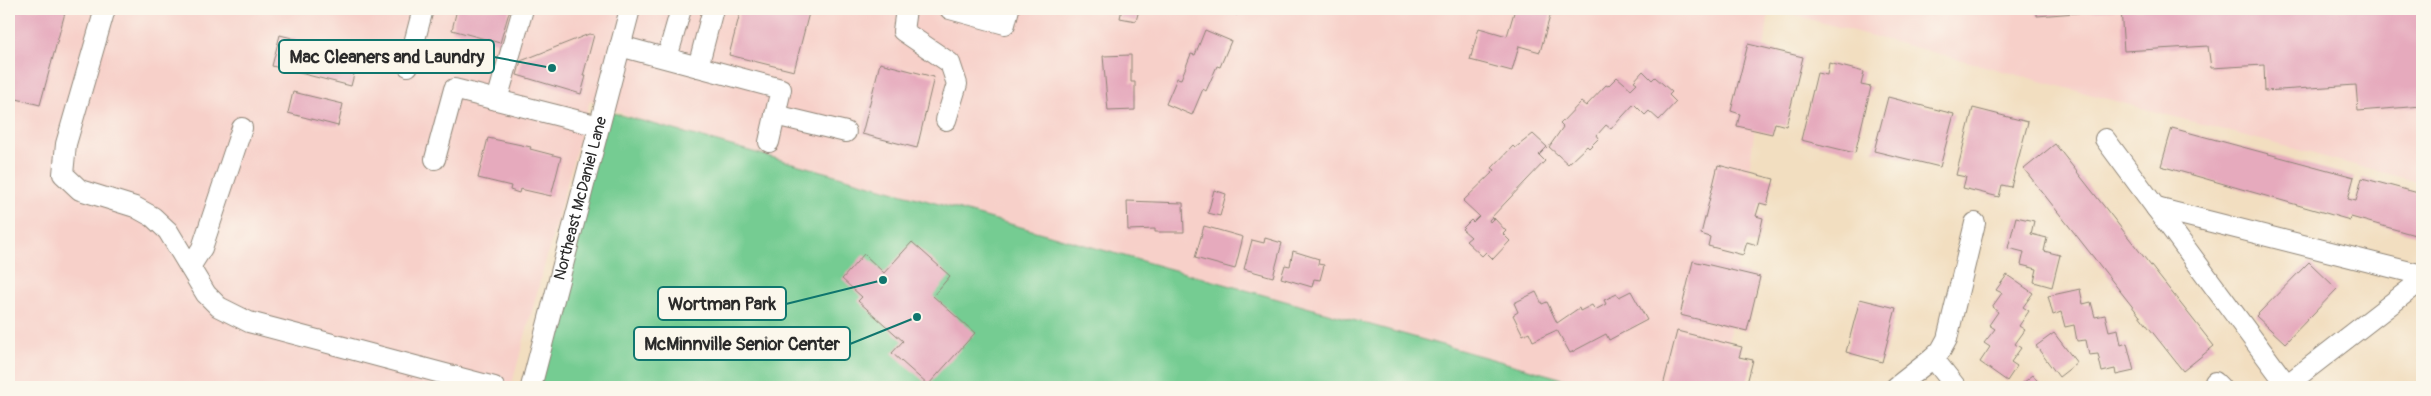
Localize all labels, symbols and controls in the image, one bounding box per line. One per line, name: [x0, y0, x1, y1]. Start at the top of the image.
callout: Mac Cleaners and Laundry: [279, 40, 494, 73]
text: Mac Cleaners and Laundry: [290, 46, 485, 69]
street label: Northeast McDaniel Lane: [549, 114, 611, 282]
callout: Wortman Park: [658, 287, 786, 320]
text: Wortman Park: [668, 293, 777, 316]
callout: McMinnville Senior Center: [634, 327, 850, 360]
text: McMinnville Senior Center: [644, 333, 840, 356]

